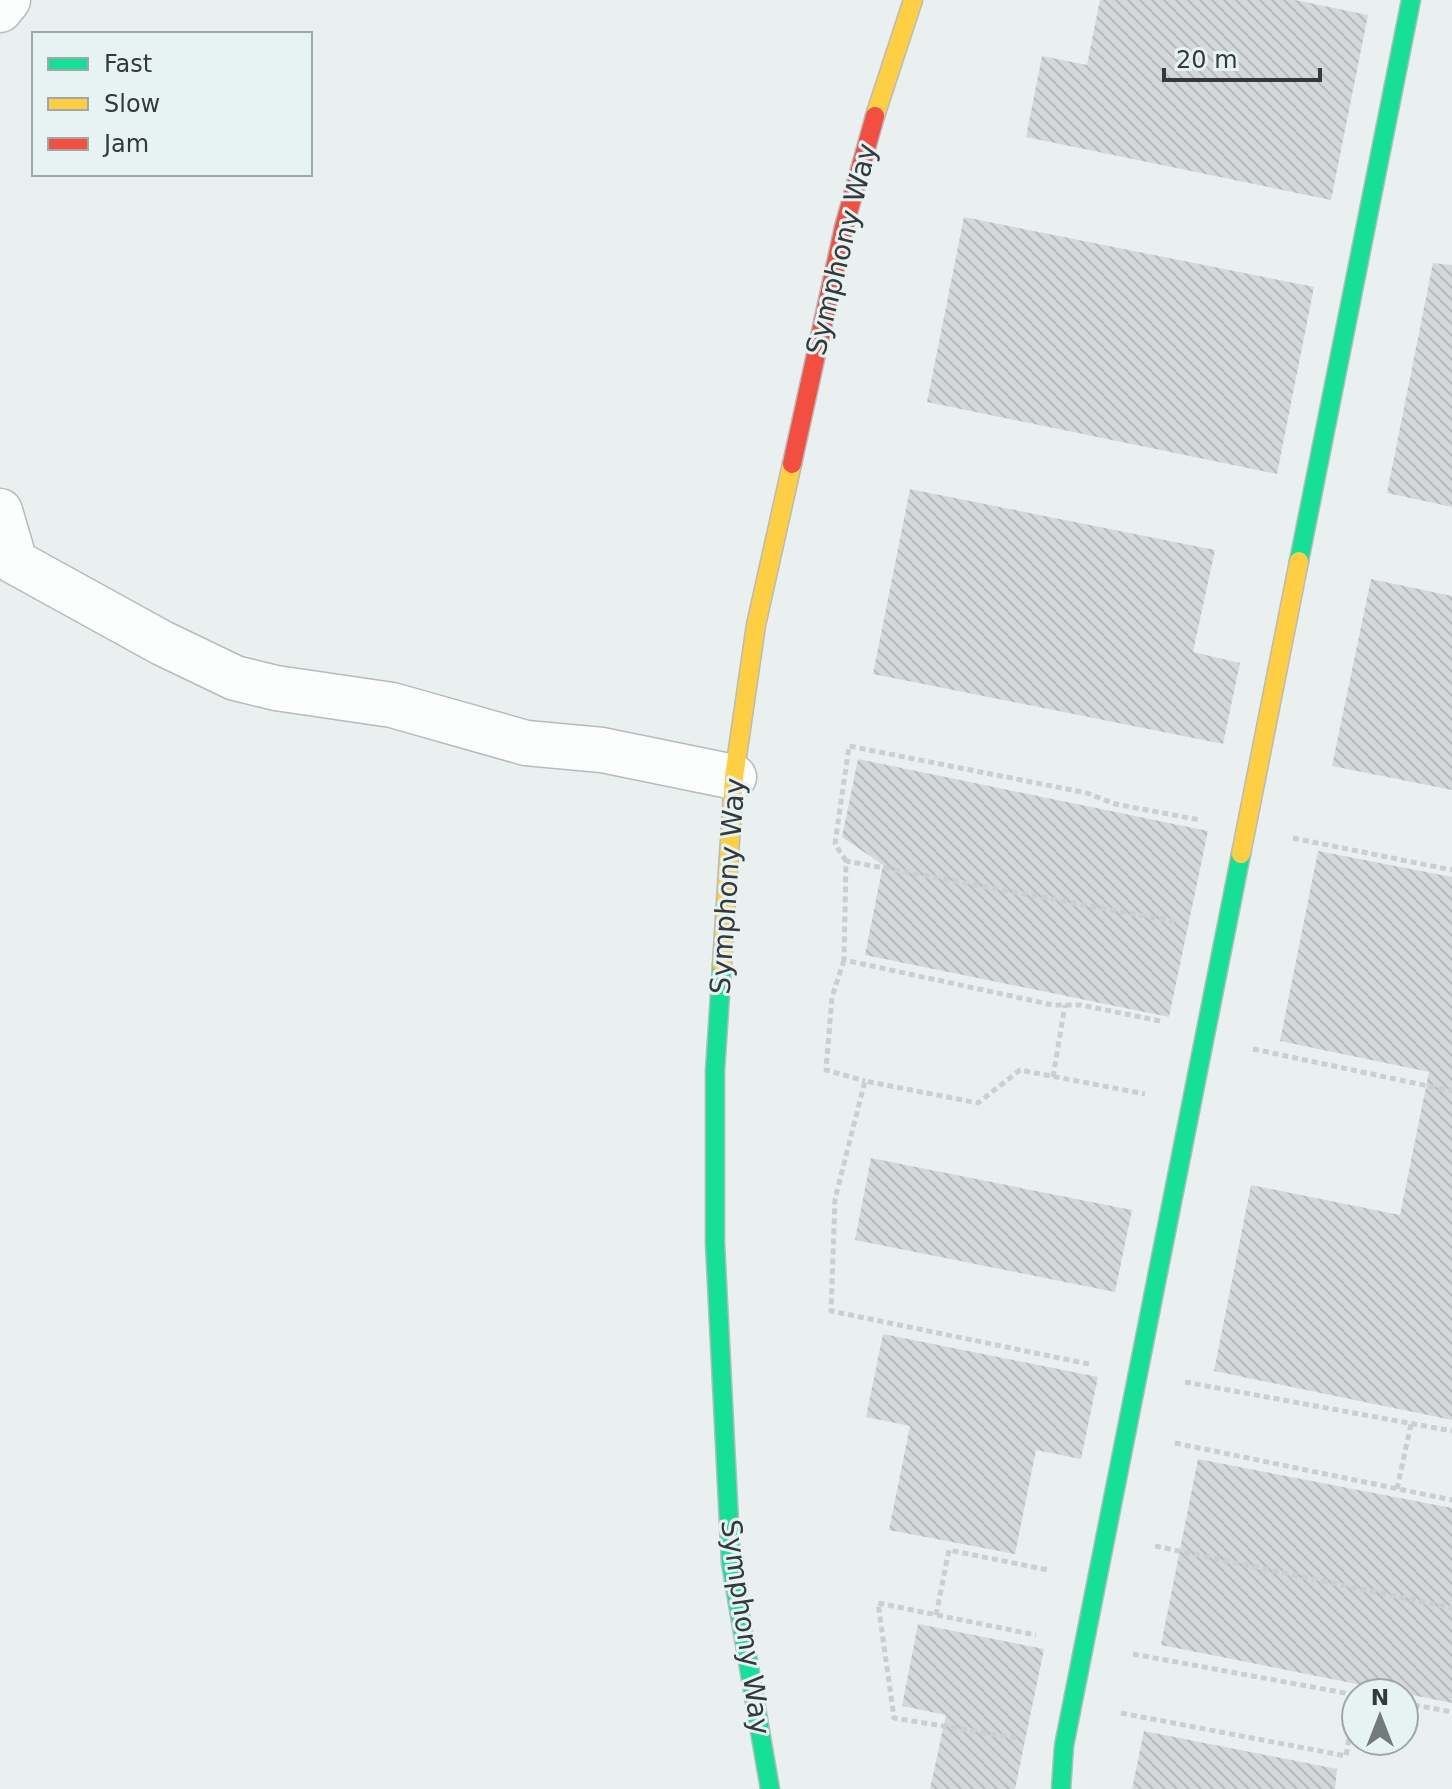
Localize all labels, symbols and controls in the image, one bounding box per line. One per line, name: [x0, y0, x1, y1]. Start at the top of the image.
legend: [32, 32, 312, 176]
scale bar: [1164, 32, 1320, 82]
text: 20 m: [1176, 46, 1238, 74]
text: Fast: [104, 50, 152, 78]
text: Slow: [104, 90, 160, 118]
text: Jam: [102, 130, 149, 158]
street label: Symphony Way: [799, 140, 884, 358]
street label: Symphony Way: [703, 777, 752, 995]
street label: Symphony Way: [714, 1517, 777, 1737]
north arrow: [1340, 1677, 1420, 1757]
text: N: [1371, 1685, 1389, 1710]

